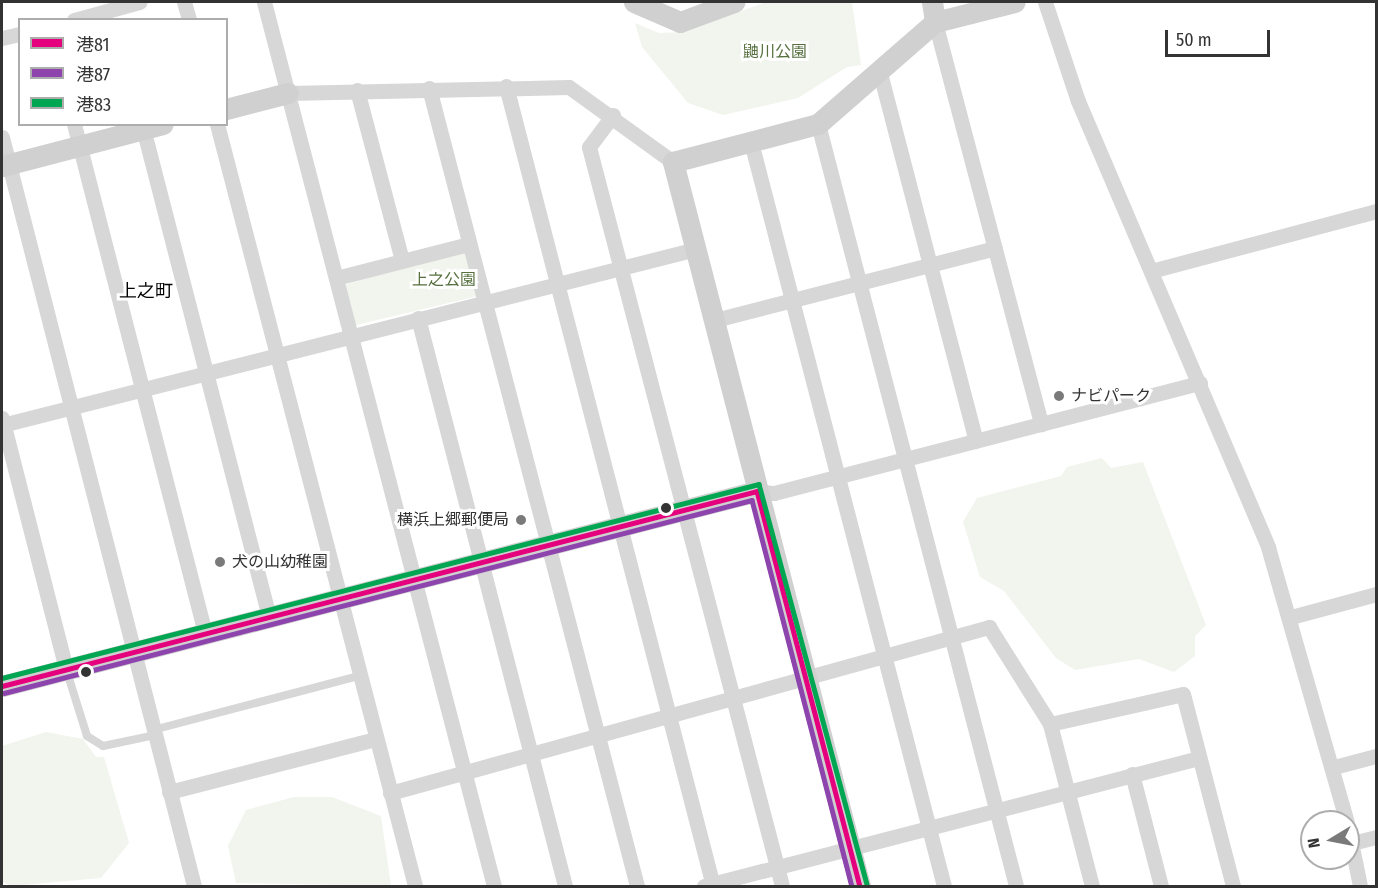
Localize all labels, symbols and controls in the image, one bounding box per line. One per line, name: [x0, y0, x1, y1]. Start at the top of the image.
legend: [18, 18, 228, 126]
scale bar: [1168, 18, 1273, 56]
text: 50 m: [1176, 29, 1212, 51]
text: 港81: [76, 34, 110, 56]
park label: 鼬川公園: [743, 42, 807, 62]
text: 港87: [76, 64, 110, 86]
text: 港83: [76, 94, 111, 116]
park label: 上之公園: [412, 270, 476, 290]
district label: 上之町: [119, 280, 173, 302]
place label: ナビパーク: [1071, 386, 1151, 406]
marker: ナビパーク: [1052, 389, 1066, 403]
unlabelled marker: [660, 502, 672, 514]
place label: 横浜上郷郵便局: [397, 510, 509, 530]
marker: 横浜上郷郵便局: [514, 513, 528, 527]
place label: 犬の山幼稚園: [232, 552, 328, 572]
marker: 犬の山幼稚園: [213, 555, 227, 569]
unlabelled marker: [80, 666, 92, 678]
north arrow: [1300, 810, 1360, 870]
text: N: [1304, 836, 1324, 849]

